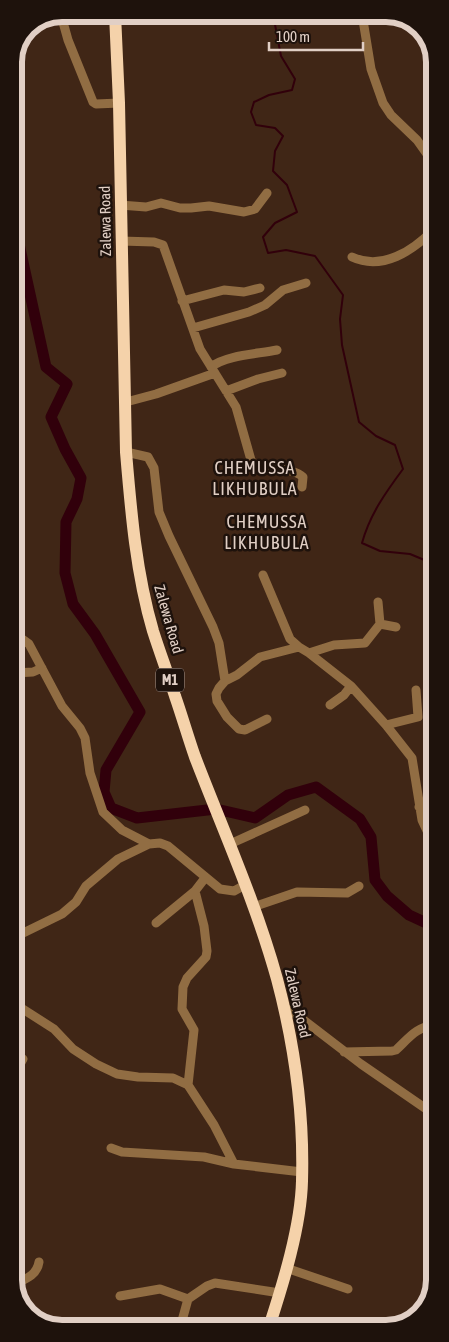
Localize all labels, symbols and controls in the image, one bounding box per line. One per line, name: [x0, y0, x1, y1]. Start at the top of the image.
scale bar: [269, 20, 363, 52]
text: 100 m: [276, 28, 310, 45]
street label: Zalewa Road: [96, 186, 114, 256]
district label: CHEMUSSA LIKHUBULA: [212, 457, 298, 499]
district label: CHEMUSSA LIKHUBULA: [224, 511, 310, 553]
street label: Zalewa Road: [151, 583, 187, 655]
road number: M1: [156, 668, 184, 692]
street label: Zalewa Road: [282, 967, 314, 1039]

